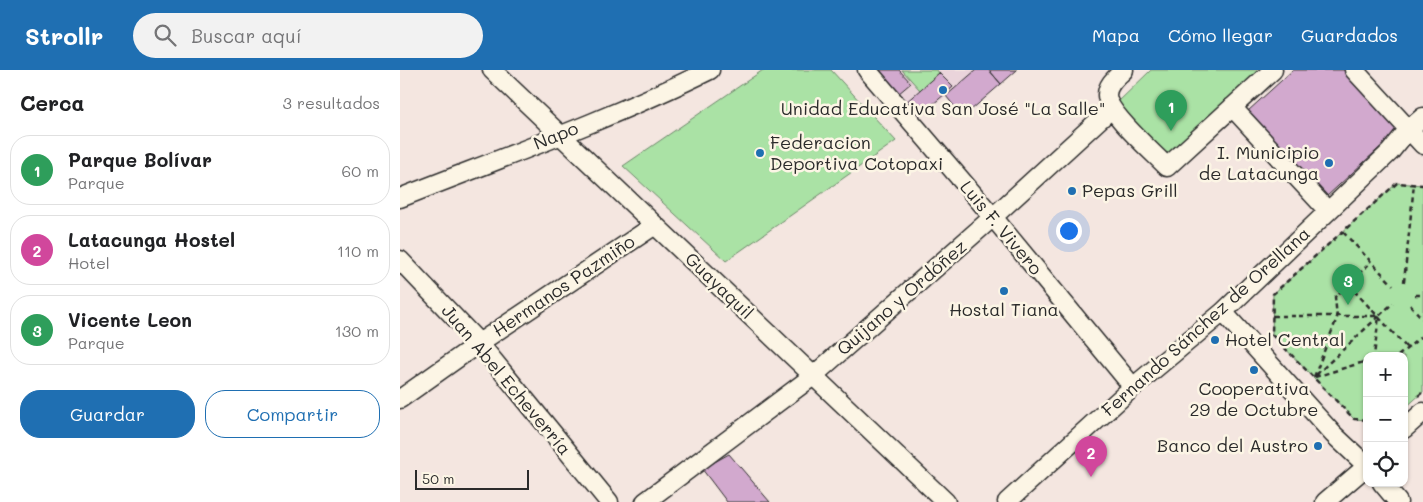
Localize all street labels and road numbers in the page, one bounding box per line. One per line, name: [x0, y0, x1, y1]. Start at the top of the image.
street label: Napo: [530, 115, 582, 155]
street label: Luis F. Vivero: [955, 175, 1048, 280]
street label: Fernando Sánchez de Orellana: [1096, 221, 1315, 421]
street label: Hermanos Pazmiño: [488, 229, 639, 342]
street label: Quijano y Ordóñez: [831, 234, 971, 360]
street label: Guayaquil: [680, 247, 759, 324]
street label: Juan Abel Echeverría: [437, 299, 577, 460]

